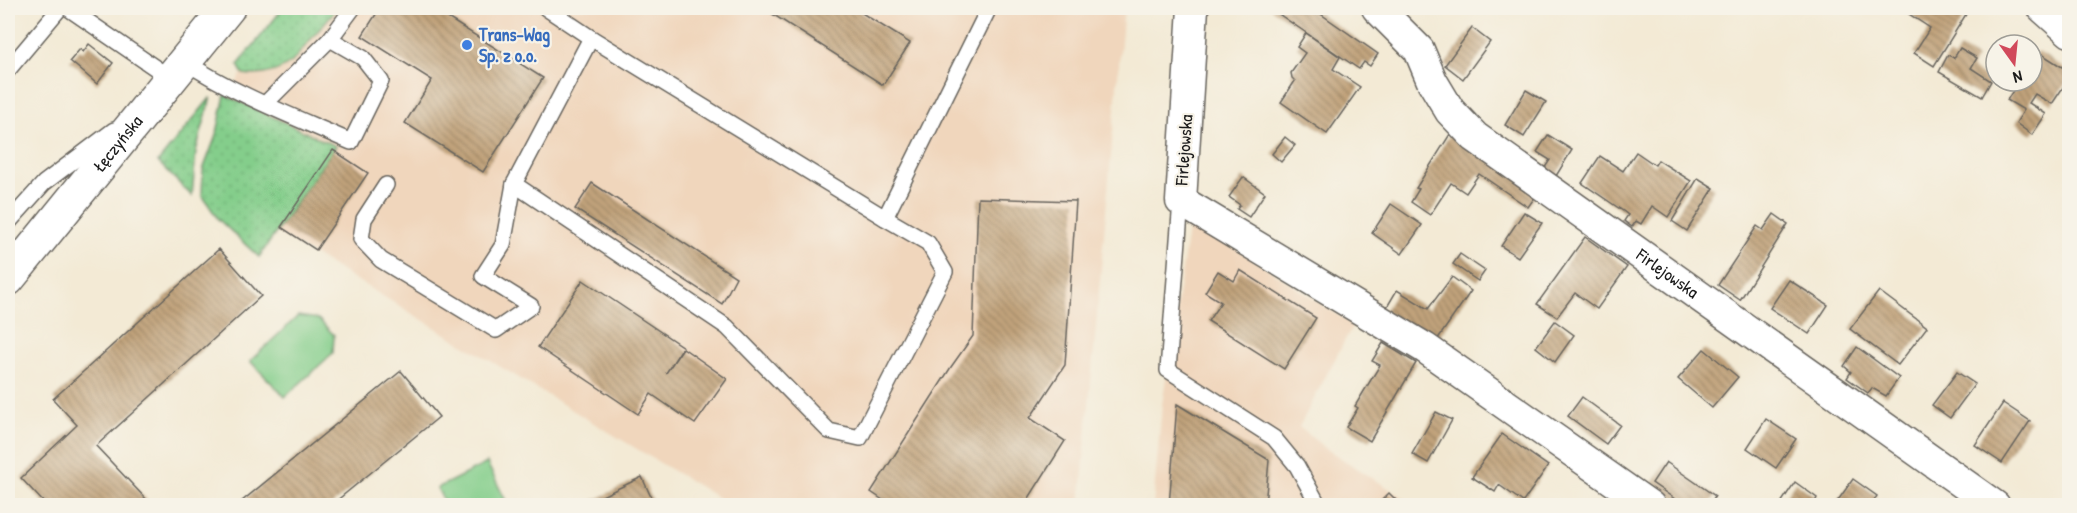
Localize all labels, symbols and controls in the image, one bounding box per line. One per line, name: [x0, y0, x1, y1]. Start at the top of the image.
place label: Trans-Wag Sp. z o.o.: [478, 22, 550, 69]
north arrow: [1984, 33, 2044, 93]
marker: Trans-Wag Sp. z o.o.: [460, 38, 474, 52]
text: N: [2010, 66, 2025, 89]
street label: Łęczyńska: [86, 110, 148, 178]
street label: Firlejowska: [1168, 114, 1198, 187]
street label: Firlejowska: [1631, 242, 1704, 304]

